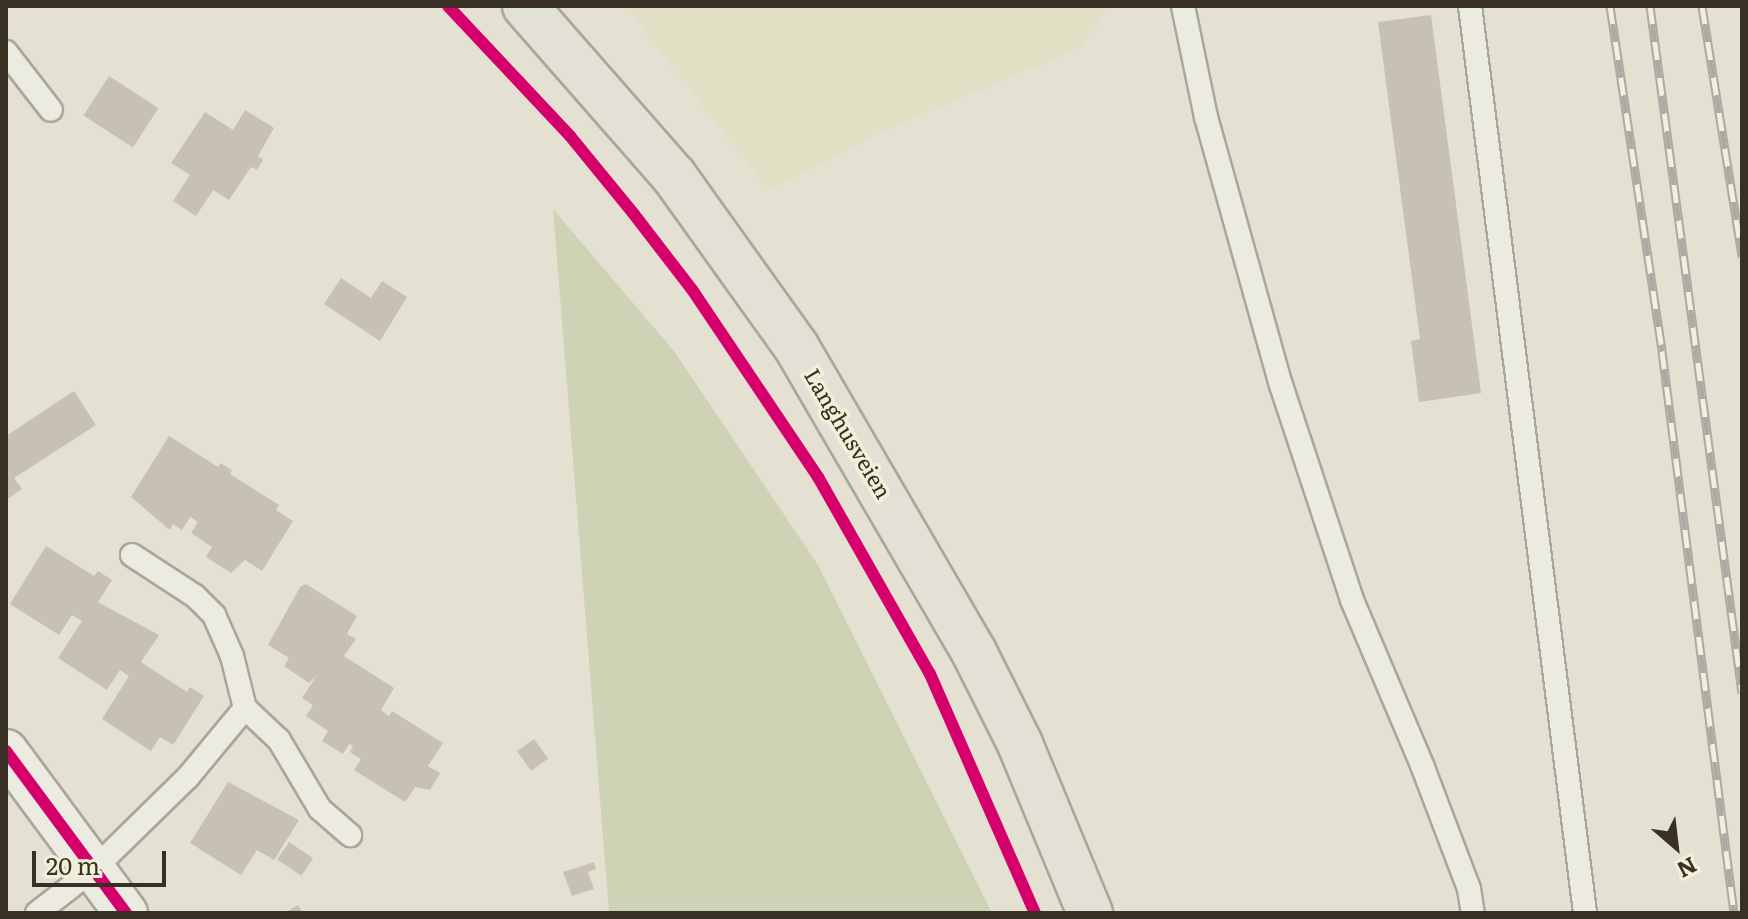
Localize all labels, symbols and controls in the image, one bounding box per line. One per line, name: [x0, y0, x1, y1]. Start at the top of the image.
street label: Langhusveien: [800, 363, 898, 503]
north arrow: [1636, 807, 1716, 887]
scale bar: [36, 835, 170, 885]
text: 20 m: [46, 847, 100, 882]
text: N: [1672, 850, 1703, 888]

